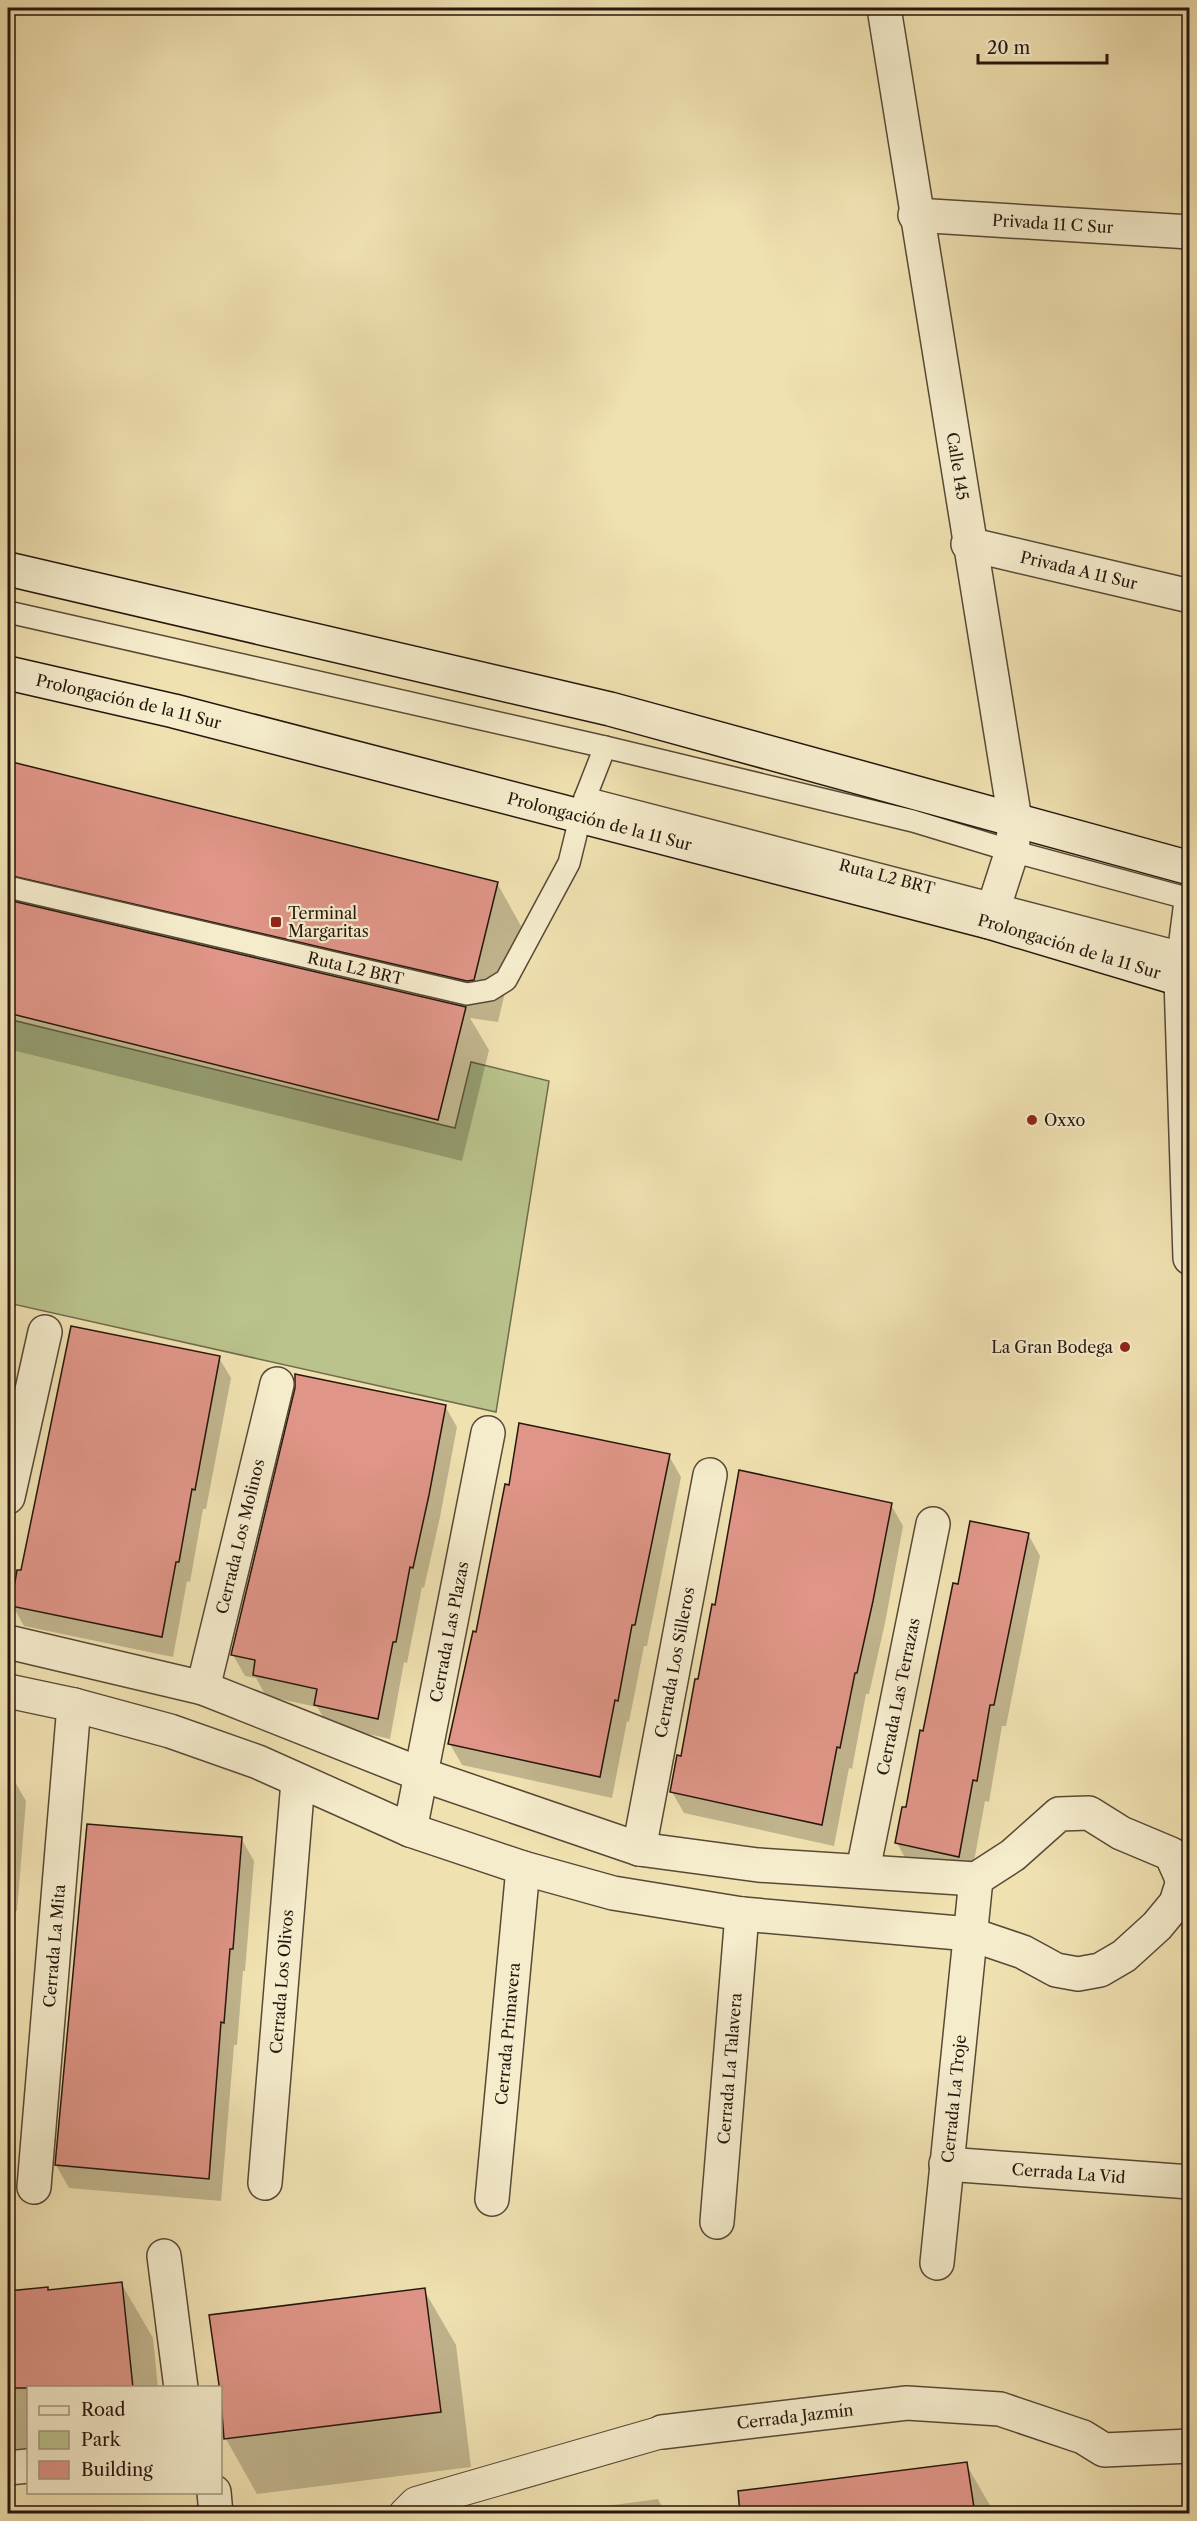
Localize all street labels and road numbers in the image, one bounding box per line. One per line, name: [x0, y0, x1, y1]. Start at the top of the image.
street label: Privada 11 C Sur: [991, 210, 1114, 237]
street label: Calle 145: [943, 431, 973, 501]
street label: Privada A 11 Sur: [1018, 547, 1140, 593]
street label: Prolongación de la 11 Sur: [34, 670, 224, 733]
street label: Prolongación de la 11 Sur: [505, 788, 694, 855]
street label: Ruta L2 BRT: [837, 854, 937, 898]
street label: Prolongación de la 11 Sur: [976, 910, 1163, 983]
street label: Ruta L2 BRT: [306, 947, 406, 989]
street label: Cerrada Los Molinos: [211, 1457, 268, 1616]
street label: Cerrada Las Plazas: [425, 1560, 473, 1704]
street label: Cerrada Los Silleros: [650, 1585, 699, 1739]
street label: Cerrada Las Terrazas: [872, 1616, 924, 1777]
street label: Cerrada La Mita: [39, 1883, 69, 2008]
street label: Cerrada Los Olivos: [266, 1909, 297, 2055]
street label: Cerrada Primavera: [491, 1961, 524, 2106]
street label: Cerrada La Talavera: [713, 1991, 746, 2145]
street label: Cerrada La Troje: [937, 2034, 970, 2164]
street label: Cerrada La Vid: [1011, 2159, 1127, 2187]
street label: Cerrada Jazmín: [736, 2399, 855, 2433]

